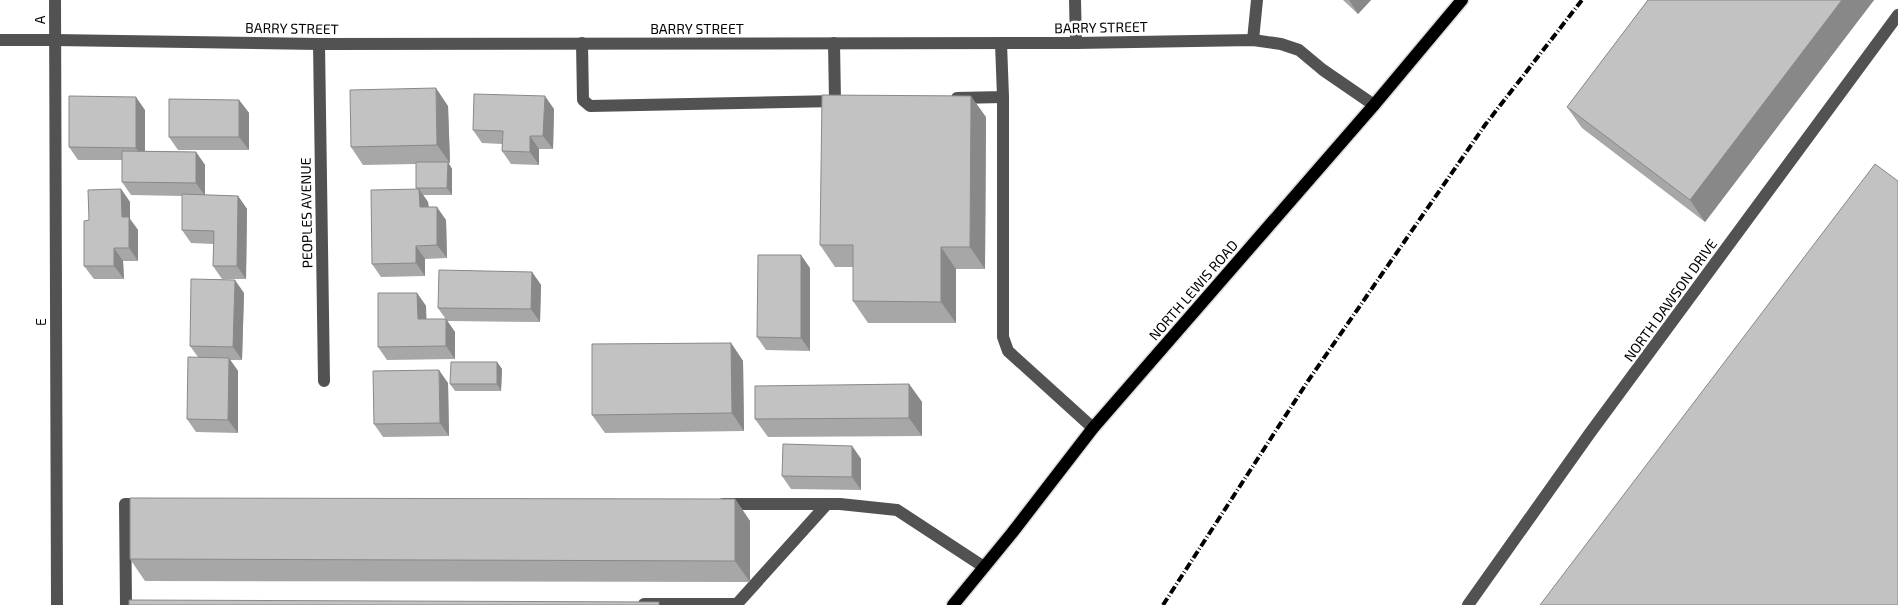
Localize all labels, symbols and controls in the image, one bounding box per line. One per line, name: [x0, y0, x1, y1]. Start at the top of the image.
street label: A: [31, 15, 48, 24]
street label: BARRY STREET: [1054, 18, 1148, 36]
street label: BARRY STREET: [245, 19, 339, 37]
street label: BARRY STREET: [650, 20, 744, 37]
street label: PEOPLES AVENUE: [297, 157, 315, 269]
street label: NORTH DAWSON DRIVE: [1620, 235, 1720, 365]
street label: NORTH LEWIS ROAD: [1145, 236, 1241, 344]
street label: E: [32, 318, 49, 326]

